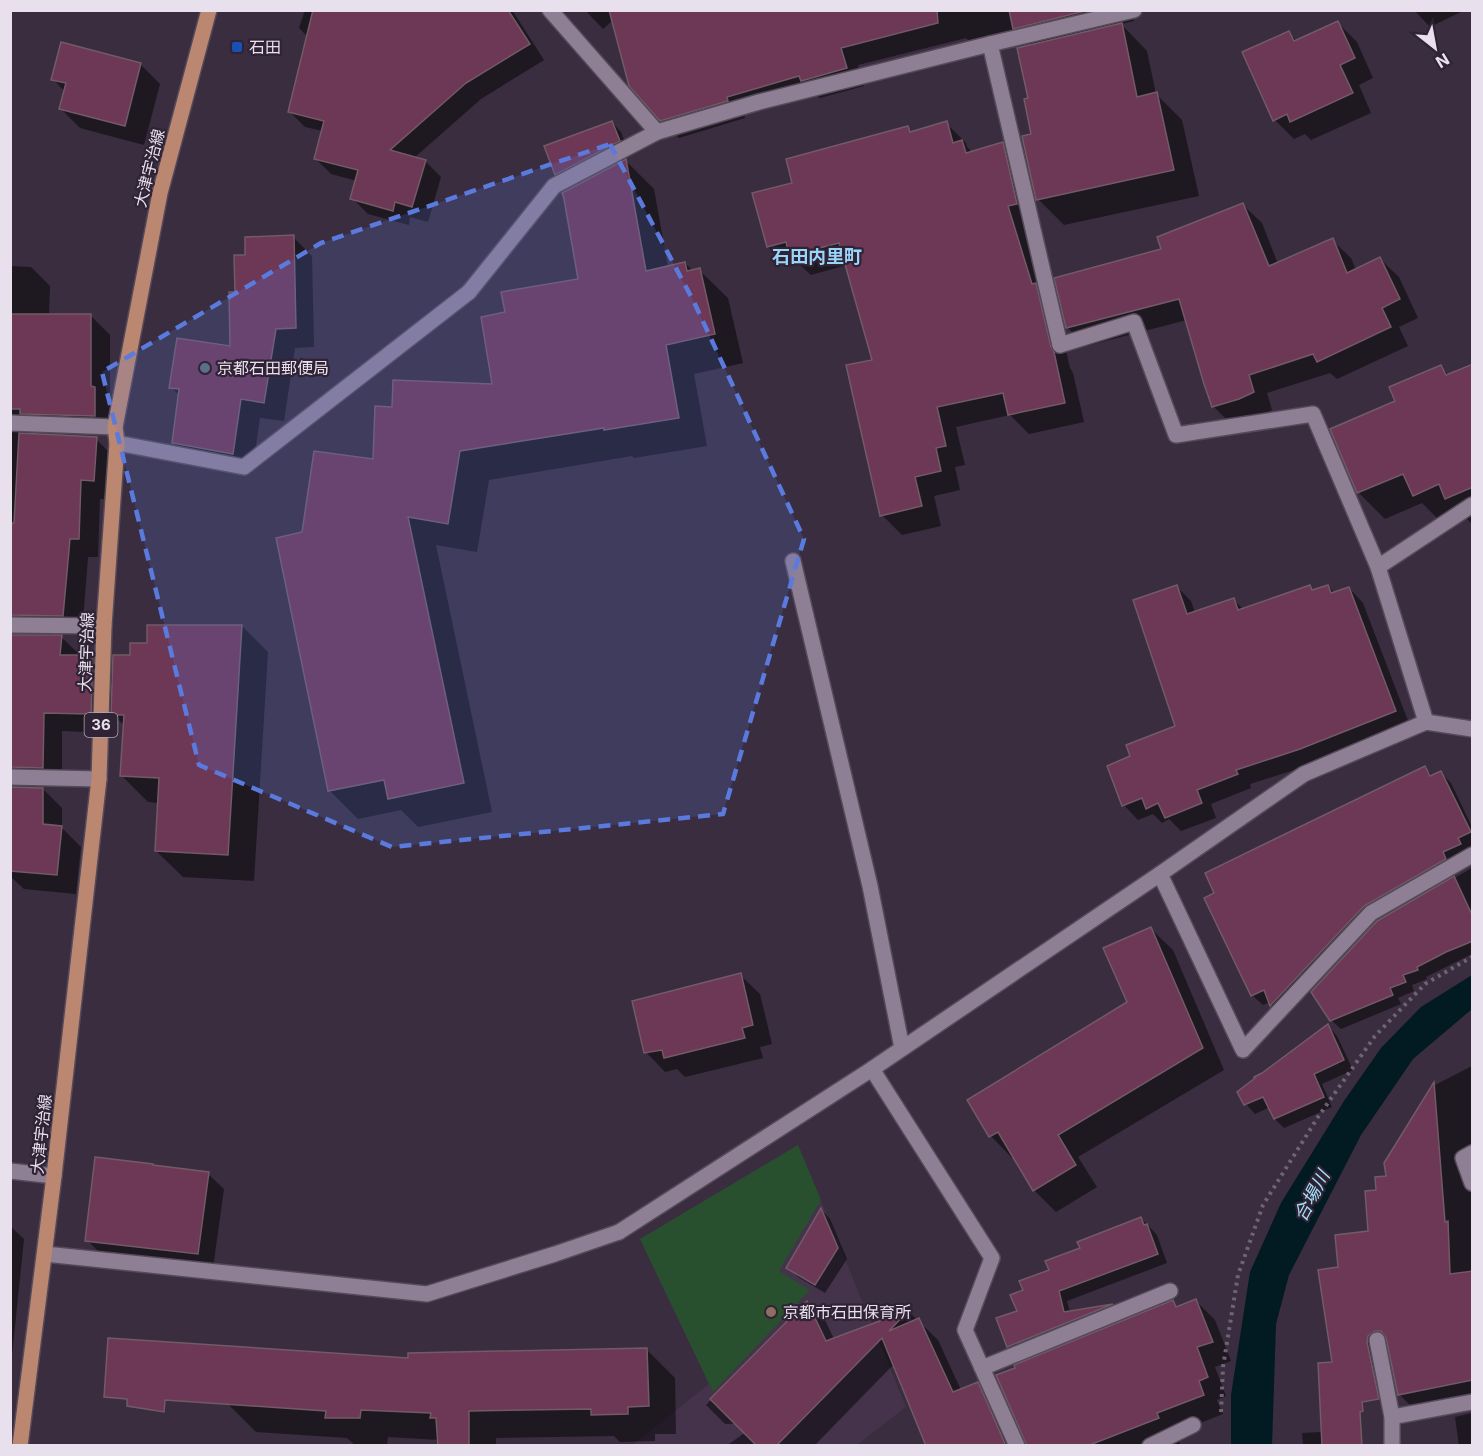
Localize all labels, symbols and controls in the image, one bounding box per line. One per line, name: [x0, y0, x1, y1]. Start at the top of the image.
north arrow: [1405, 18, 1465, 78]
place label: 石田: [249, 37, 281, 57]
marker: 石田: [230, 40, 244, 54]
text: N: [1432, 49, 1453, 73]
street label: 大津宇治線: [130, 127, 168, 209]
district label: 石田内里町: [772, 246, 862, 267]
place label: 京都石田郵便局: [217, 358, 329, 378]
marker: 京都石田郵便局: [198, 361, 212, 375]
street label: 大津宇治線: [75, 612, 97, 692]
road number: 36: [84, 713, 118, 737]
street label: 大津宇治線: [27, 1093, 55, 1175]
water label: 合場川: [1290, 1165, 1334, 1225]
place label: 京都市石田保育所: [783, 1302, 911, 1322]
marker: 京都市石田保育所: [764, 1305, 778, 1319]

